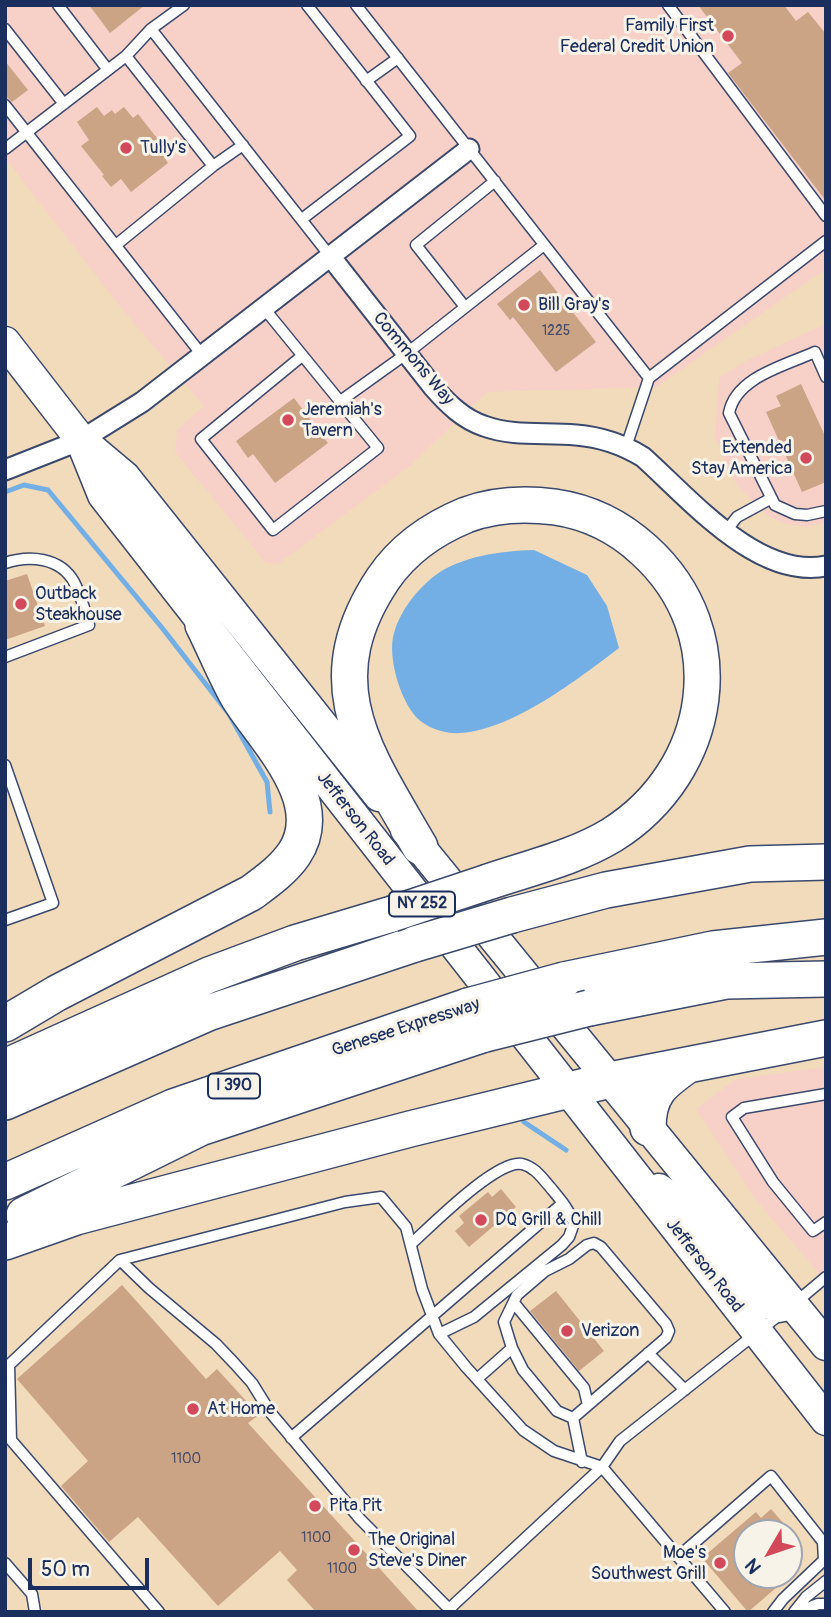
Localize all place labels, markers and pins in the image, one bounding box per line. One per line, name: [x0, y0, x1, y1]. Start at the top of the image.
place label: Family First Federal Credit Union: [560, 15, 714, 58]
marker: Family First Federal Credit Union: [720, 28, 736, 44]
place label: Tully's: [140, 137, 186, 159]
marker: Tully's: [118, 140, 134, 156]
place label: Bill Gray's: [538, 294, 610, 316]
marker: Bill Gray's: [516, 297, 532, 313]
place label: Jeremiah's Tavern: [302, 399, 382, 442]
marker: Jeremiah's Tavern: [280, 412, 296, 428]
place label: Extended Stay America: [691, 437, 792, 480]
marker: Extended Stay America: [798, 450, 814, 466]
place label: Outback Steakhouse: [35, 583, 122, 626]
marker: Outback Steakhouse: [13, 596, 29, 612]
place label: DQ Grill & Chill: [495, 1209, 602, 1231]
marker: DQ Grill & Chill: [473, 1212, 489, 1228]
place label: Verizon: [581, 1320, 639, 1342]
marker: Verizon: [559, 1323, 575, 1339]
place label: At Home: [207, 1398, 275, 1420]
marker: At Home: [185, 1401, 201, 1417]
place label: Pita Pit: [329, 1495, 382, 1517]
marker: Pita Pit: [307, 1498, 323, 1514]
place label: The Original Steve's Diner: [368, 1529, 467, 1572]
marker: The Original Steve's Diner: [346, 1542, 362, 1558]
place label: Moe's Southwest Grill: [591, 1542, 706, 1584]
marker: Moe's Southwest Grill: [712, 1555, 728, 1571]

